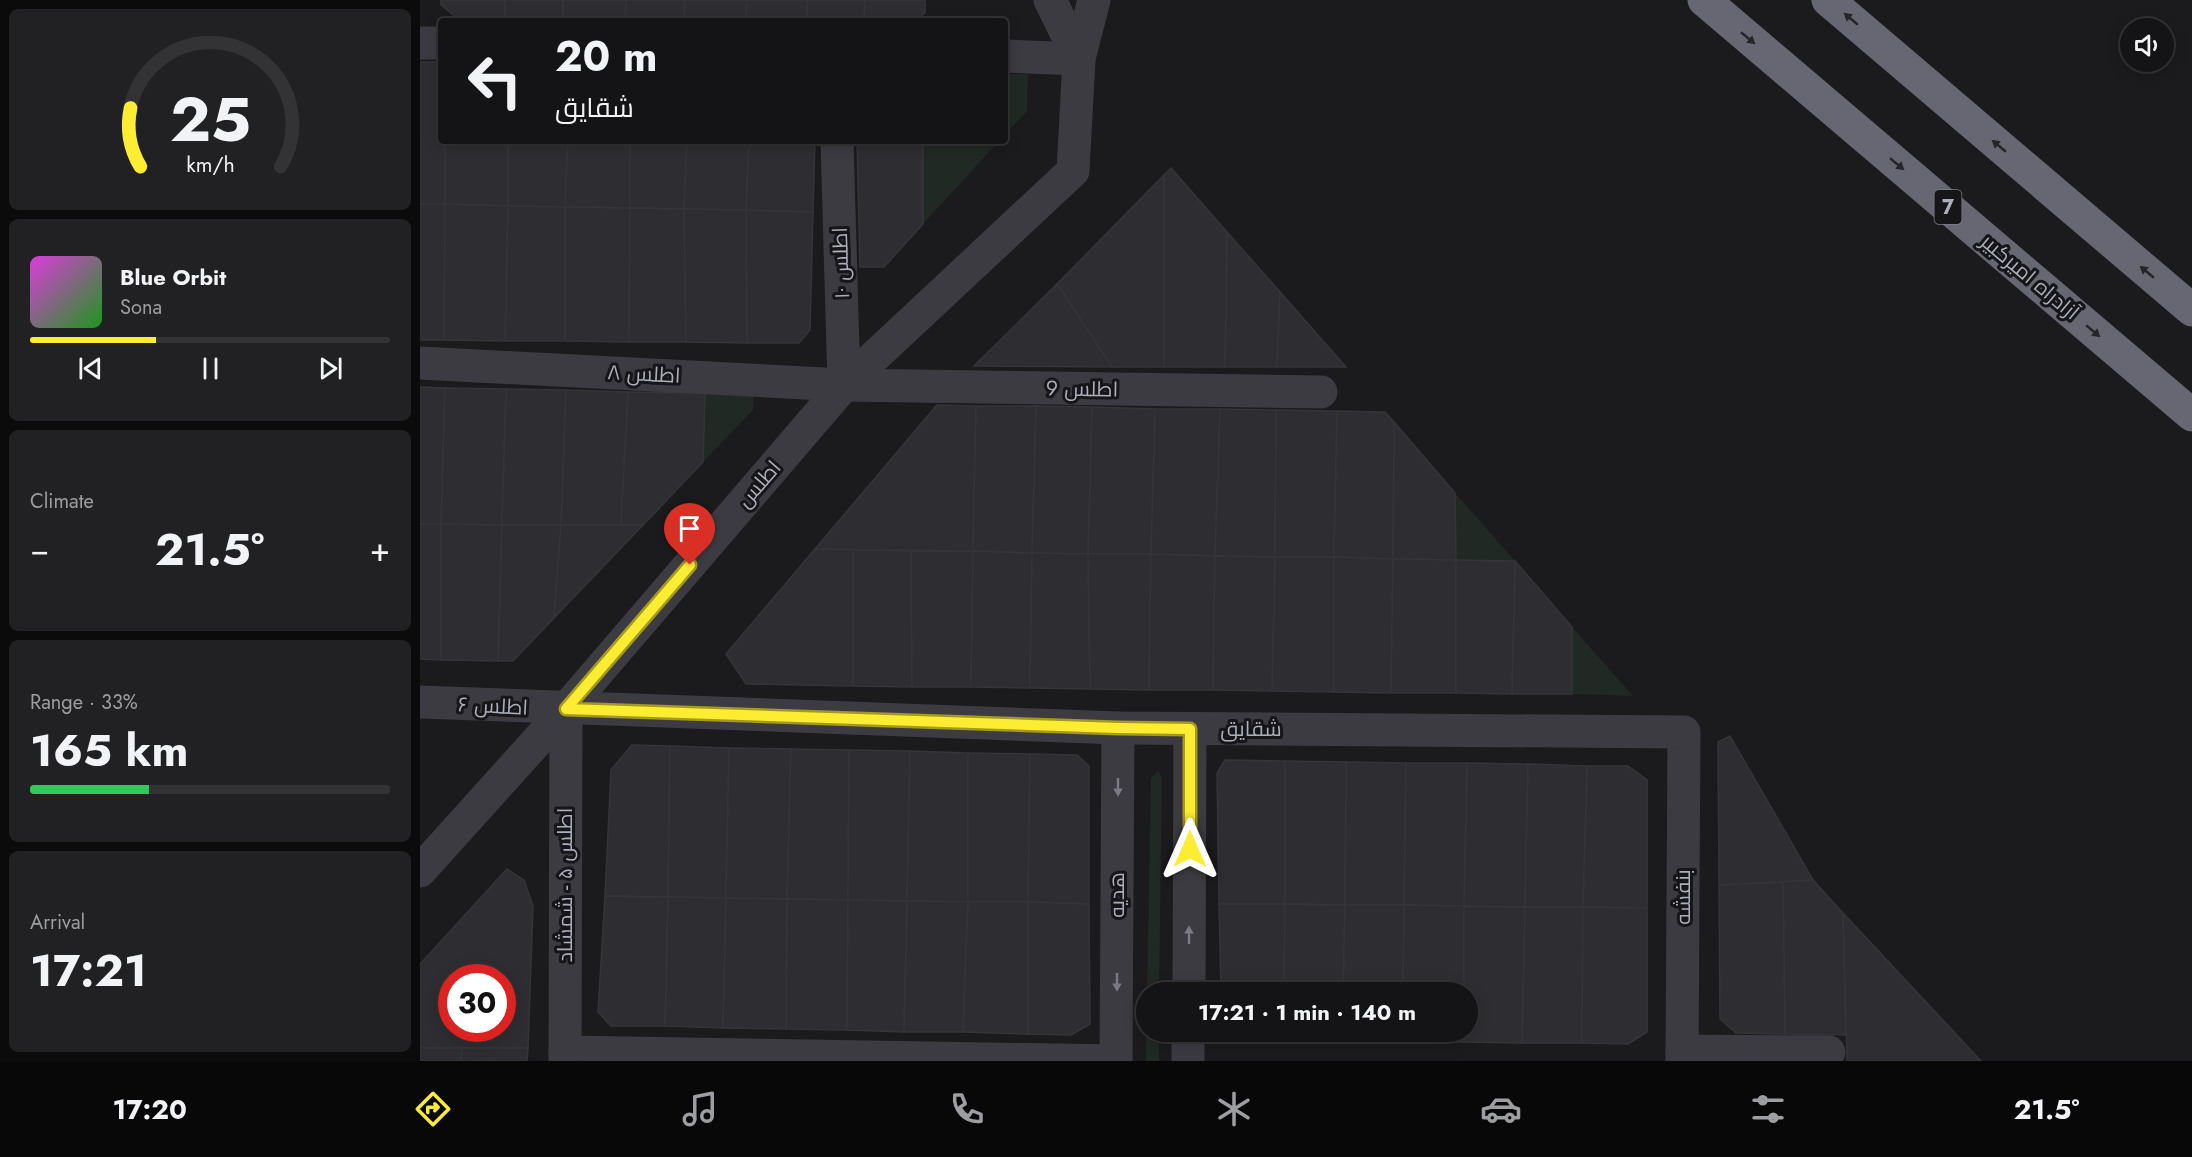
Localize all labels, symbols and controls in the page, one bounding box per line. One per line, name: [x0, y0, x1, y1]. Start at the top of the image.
one-way arrow: [1844, 13, 1859, 26]
map controls: [2120, 18, 2174, 72]
button: sound: [2120, 18, 2174, 72]
text: 20 m: [555, 26, 657, 87]
one-way arrow: [1740, 31, 1755, 44]
icon: left: [456, 42, 534, 120]
text: 25: [169, 74, 251, 164]
text: شقایق: [555, 88, 634, 127]
one-way arrow: [1991, 139, 2007, 152]
text: km/h: [186, 149, 234, 180]
one-way arrow: [1889, 157, 1904, 170]
road number: 7: [1934, 190, 1961, 224]
street label: آزادراه امیرکبیر: [1974, 226, 2086, 327]
street label: اطلس ۱۰: [825, 227, 857, 299]
text: Blue Orbit: [120, 261, 226, 293]
one-way arrow: [2140, 265, 2155, 279]
text: Sona: [120, 293, 162, 322]
one-way arrow: [2085, 324, 2100, 337]
icon: previous: [74, 352, 107, 385]
icon: pause: [194, 352, 227, 385]
icon: next: [314, 352, 347, 385]
street label: اطلس ۸: [607, 357, 681, 391]
street label: اطلس 9: [1046, 373, 1118, 405]
street label: اطلس: [730, 454, 788, 514]
text: Climate: [30, 487, 94, 516]
pin: [664, 503, 715, 565]
icon: arrive: [673, 512, 706, 545]
text: 21.5°: [155, 517, 264, 582]
text: −: [30, 526, 49, 573]
text: +: [370, 526, 390, 573]
text: Range · 33%: [30, 688, 138, 717]
street label: اطلس ۶: [457, 689, 529, 723]
street label: شقایق: [1220, 714, 1282, 744]
text: 165 km: [30, 718, 188, 783]
one-way arrow: [1113, 777, 1123, 796]
street label: اطلس ۵ - شمشاد: [550, 808, 580, 962]
position arrow: [1158, 817, 1222, 881]
street label: بنفشه: [1668, 869, 1698, 925]
street label: هدیه: [1102, 872, 1132, 918]
text: Arrival: [30, 908, 85, 937]
one-way arrow: [1184, 925, 1194, 944]
text: 17:21: [30, 938, 147, 1003]
speed limit sign: 30: [438, 964, 516, 1042]
one-way arrow: [1112, 972, 1122, 991]
text: 17:21 · 1 min · 140 m: [1198, 996, 1416, 1028]
icon: directions: [412, 1088, 454, 1130]
icon: music: [679, 1088, 721, 1130]
icon: phone: [946, 1088, 988, 1130]
icon: climate: [1213, 1088, 1255, 1130]
icon: car: [1480, 1088, 1522, 1130]
icon: filters: [1747, 1088, 1789, 1130]
text: 17:20: [113, 1090, 187, 1129]
text: 21.5°: [2014, 1090, 2079, 1129]

